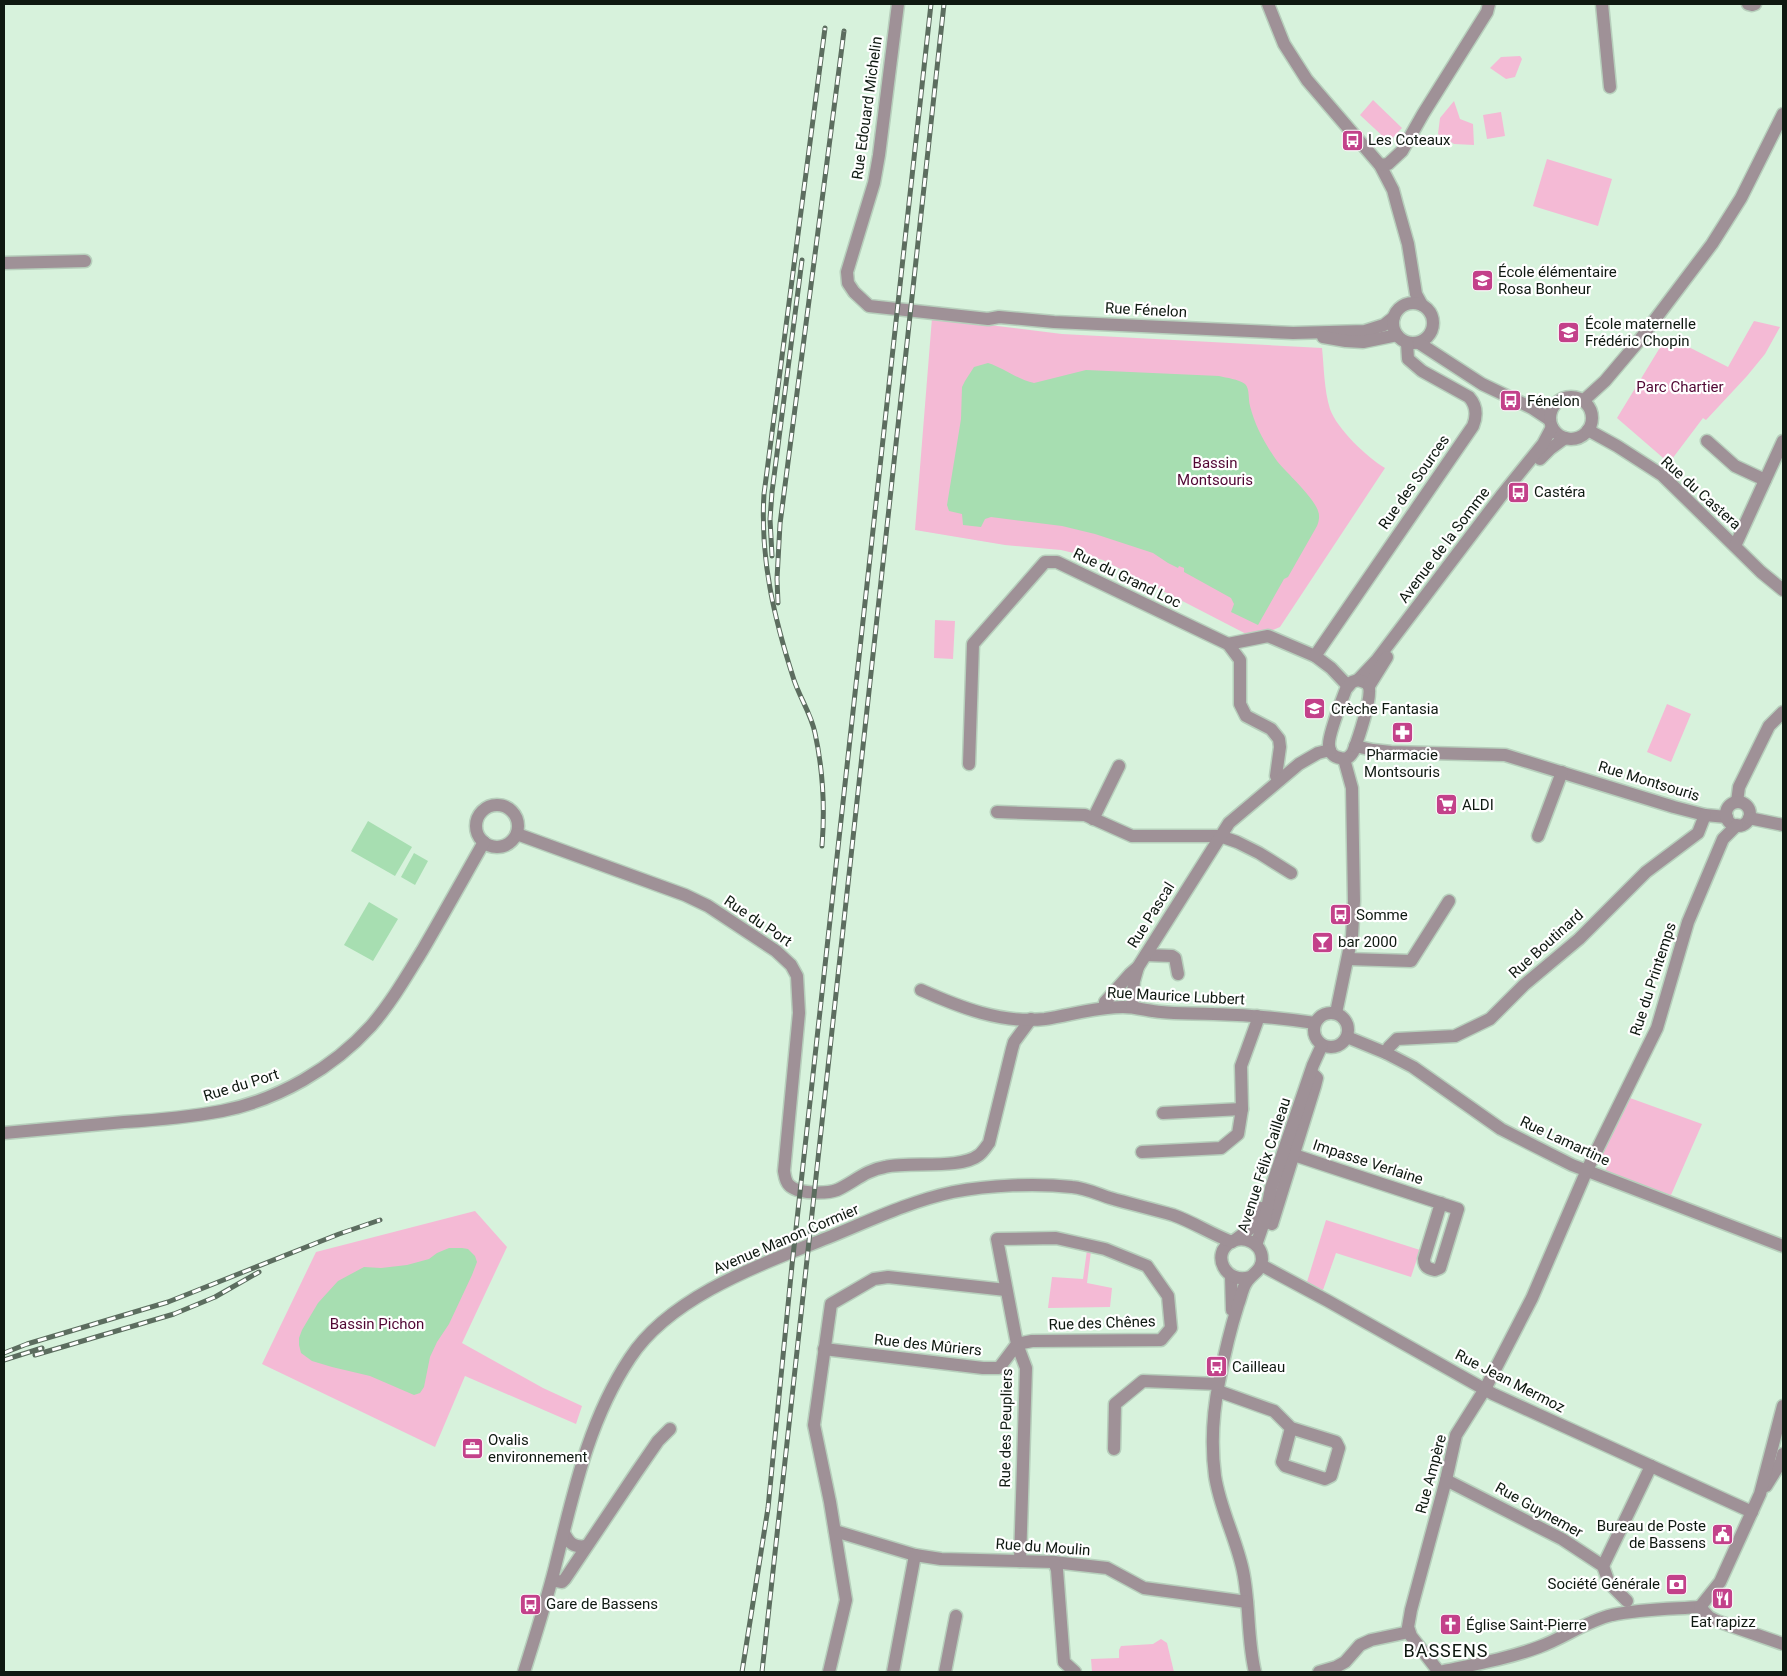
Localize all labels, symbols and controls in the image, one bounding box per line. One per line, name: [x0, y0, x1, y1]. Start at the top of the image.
street label: Rue Edouard Michelin: [848, 35, 886, 181]
bus stop icon: Les Coteaux: [1340, 128, 1364, 152]
place label: Les Coteaux: [1368, 131, 1451, 149]
place label: École élémentaire Rosa Bonheur: [1498, 263, 1617, 298]
school or university icon: École élémentaire Rosa Bonheur: [1470, 269, 1494, 293]
street label: Rue Fénelon: [1105, 299, 1187, 321]
place label: École maternelle Frédéric Chopin: [1585, 315, 1696, 350]
school or university icon: École maternelle Frédéric Chopin: [1557, 321, 1581, 345]
park label: Parc Chartier: [1636, 378, 1724, 396]
bus stop icon: Fénelon: [1499, 389, 1523, 413]
place label: Fénelon: [1527, 392, 1580, 410]
street label: Rue des Sources: [1375, 431, 1453, 533]
street label: Rue du Castera: [1657, 452, 1745, 534]
park label: Bassin Montsouris: [1177, 454, 1253, 489]
bus stop icon: Castéra: [1506, 480, 1530, 504]
place label: Castéra: [1534, 483, 1585, 501]
street label: Avenue de la Somme: [1395, 484, 1493, 606]
street label: Rue du Grand Loc: [1070, 544, 1184, 612]
school or university icon: Crèche Fantasia: [1303, 697, 1327, 721]
place label: Crèche Fantasia: [1331, 700, 1439, 718]
pharmacy icon: Pharmacie Montsouris: [1390, 720, 1414, 744]
place label: Pharmacie Montsouris: [1364, 746, 1440, 781]
street label: Rue Montsouris: [1596, 757, 1702, 805]
supermarket icon: ALDI: [1434, 793, 1458, 817]
place label: ALDI: [1462, 796, 1494, 814]
street label: Rue Pascal: [1124, 879, 1178, 951]
street label: Rue du Port: [721, 892, 795, 950]
bus stop icon: Somme: [1328, 903, 1352, 927]
place label: Somme: [1356, 906, 1408, 924]
street label: Rue Boutinard: [1505, 906, 1587, 982]
street label: Rue du Printemps: [1626, 920, 1680, 1038]
bar icon: bar 2000: [1310, 930, 1334, 954]
place label: bar 2000: [1338, 933, 1397, 951]
street label: Rue Maurice Lubbert: [1107, 983, 1246, 1009]
street label: Rue du Port: [201, 1065, 281, 1105]
street label: Avenue Félix Cailleau: [1234, 1095, 1294, 1235]
street label: Rue Lamartine: [1517, 1112, 1613, 1170]
street label: Impasse Verlaine: [1311, 1136, 1425, 1188]
street label: Avenue Manon Cormier: [711, 1200, 861, 1278]
street label: Rue des Chênes: [1048, 1312, 1156, 1334]
park label: Bassin Pichon: [330, 1315, 424, 1333]
street label: Rue des Mûriers: [873, 1330, 983, 1360]
street label: Rue Jean Mermoz: [1452, 1346, 1568, 1416]
bus stop icon: Cailleau: [1204, 1355, 1228, 1379]
place label: Cailleau: [1232, 1358, 1285, 1376]
street label: Rue des Peupliers: [996, 1368, 1016, 1488]
place label: Ovalis environnement: [488, 1431, 588, 1466]
street label: Rue Ampère: [1412, 1432, 1450, 1516]
office icon: Ovalis environnement: [460, 1437, 484, 1461]
street label: Rue Guynemer: [1492, 1479, 1586, 1541]
place label: Bureau de Poste de Bassens: [1597, 1517, 1706, 1552]
public building icon: Bureau de Poste de Bassens: [1710, 1523, 1734, 1547]
street label: Rue du Moulin: [995, 1535, 1091, 1559]
bank icon: Société Générale: [1664, 1572, 1688, 1596]
place label: Société Générale: [1548, 1575, 1660, 1593]
restaurant icon: Eat rapizz: [1711, 1587, 1735, 1611]
bus stop icon: Gare de Bassens: [518, 1592, 542, 1616]
place label: Gare de Bassens: [546, 1595, 658, 1613]
church icon: Église Saint-Pierre: [1438, 1613, 1462, 1637]
place label: Eat rapizz: [1690, 1613, 1756, 1631]
place label: Église Saint-Pierre: [1466, 1616, 1587, 1634]
district label: BASSENS: [1403, 1640, 1489, 1661]

